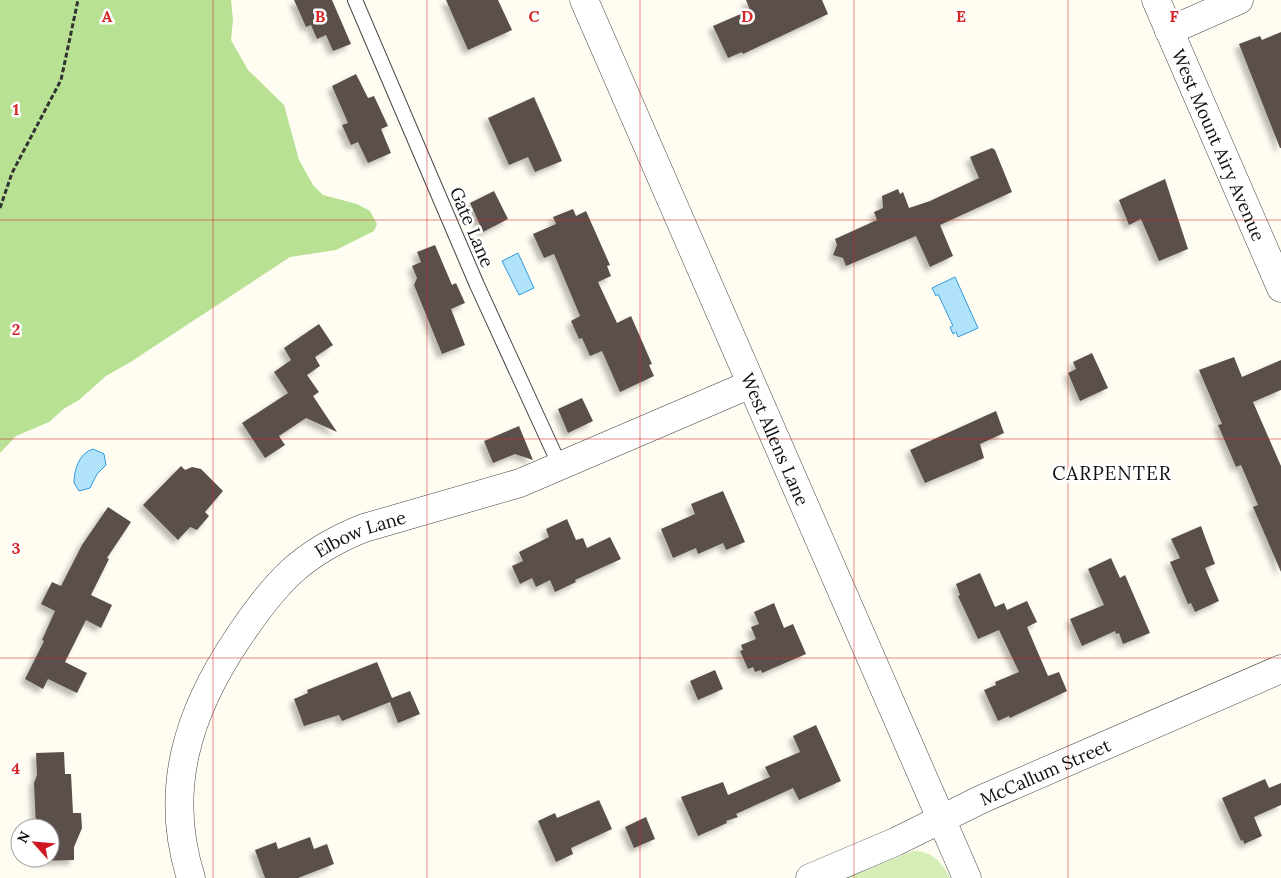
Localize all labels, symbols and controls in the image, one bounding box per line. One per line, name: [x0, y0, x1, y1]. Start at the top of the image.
text: A: [102, 6, 113, 26]
text: B: [315, 6, 326, 26]
text: C: [528, 6, 540, 26]
text: D: [741, 6, 753, 26]
text: E: [956, 6, 966, 26]
text: F: [1169, 6, 1179, 26]
street label: West Mount Airy Avenue: [1167, 45, 1271, 245]
text: 1: [13, 99, 19, 119]
street label: Gate Lane: [445, 183, 499, 271]
text: 2: [12, 319, 20, 339]
street label: West Allens Lane: [736, 369, 815, 509]
district label: CARPENTER: [1052, 461, 1172, 485]
street label: Elbow Lane: [310, 505, 409, 562]
text: 3: [12, 538, 21, 558]
street label: McCallum Street: [976, 733, 1114, 810]
text: 4: [12, 758, 21, 778]
north arrow: [10, 818, 60, 868]
text: N: [13, 828, 34, 846]

